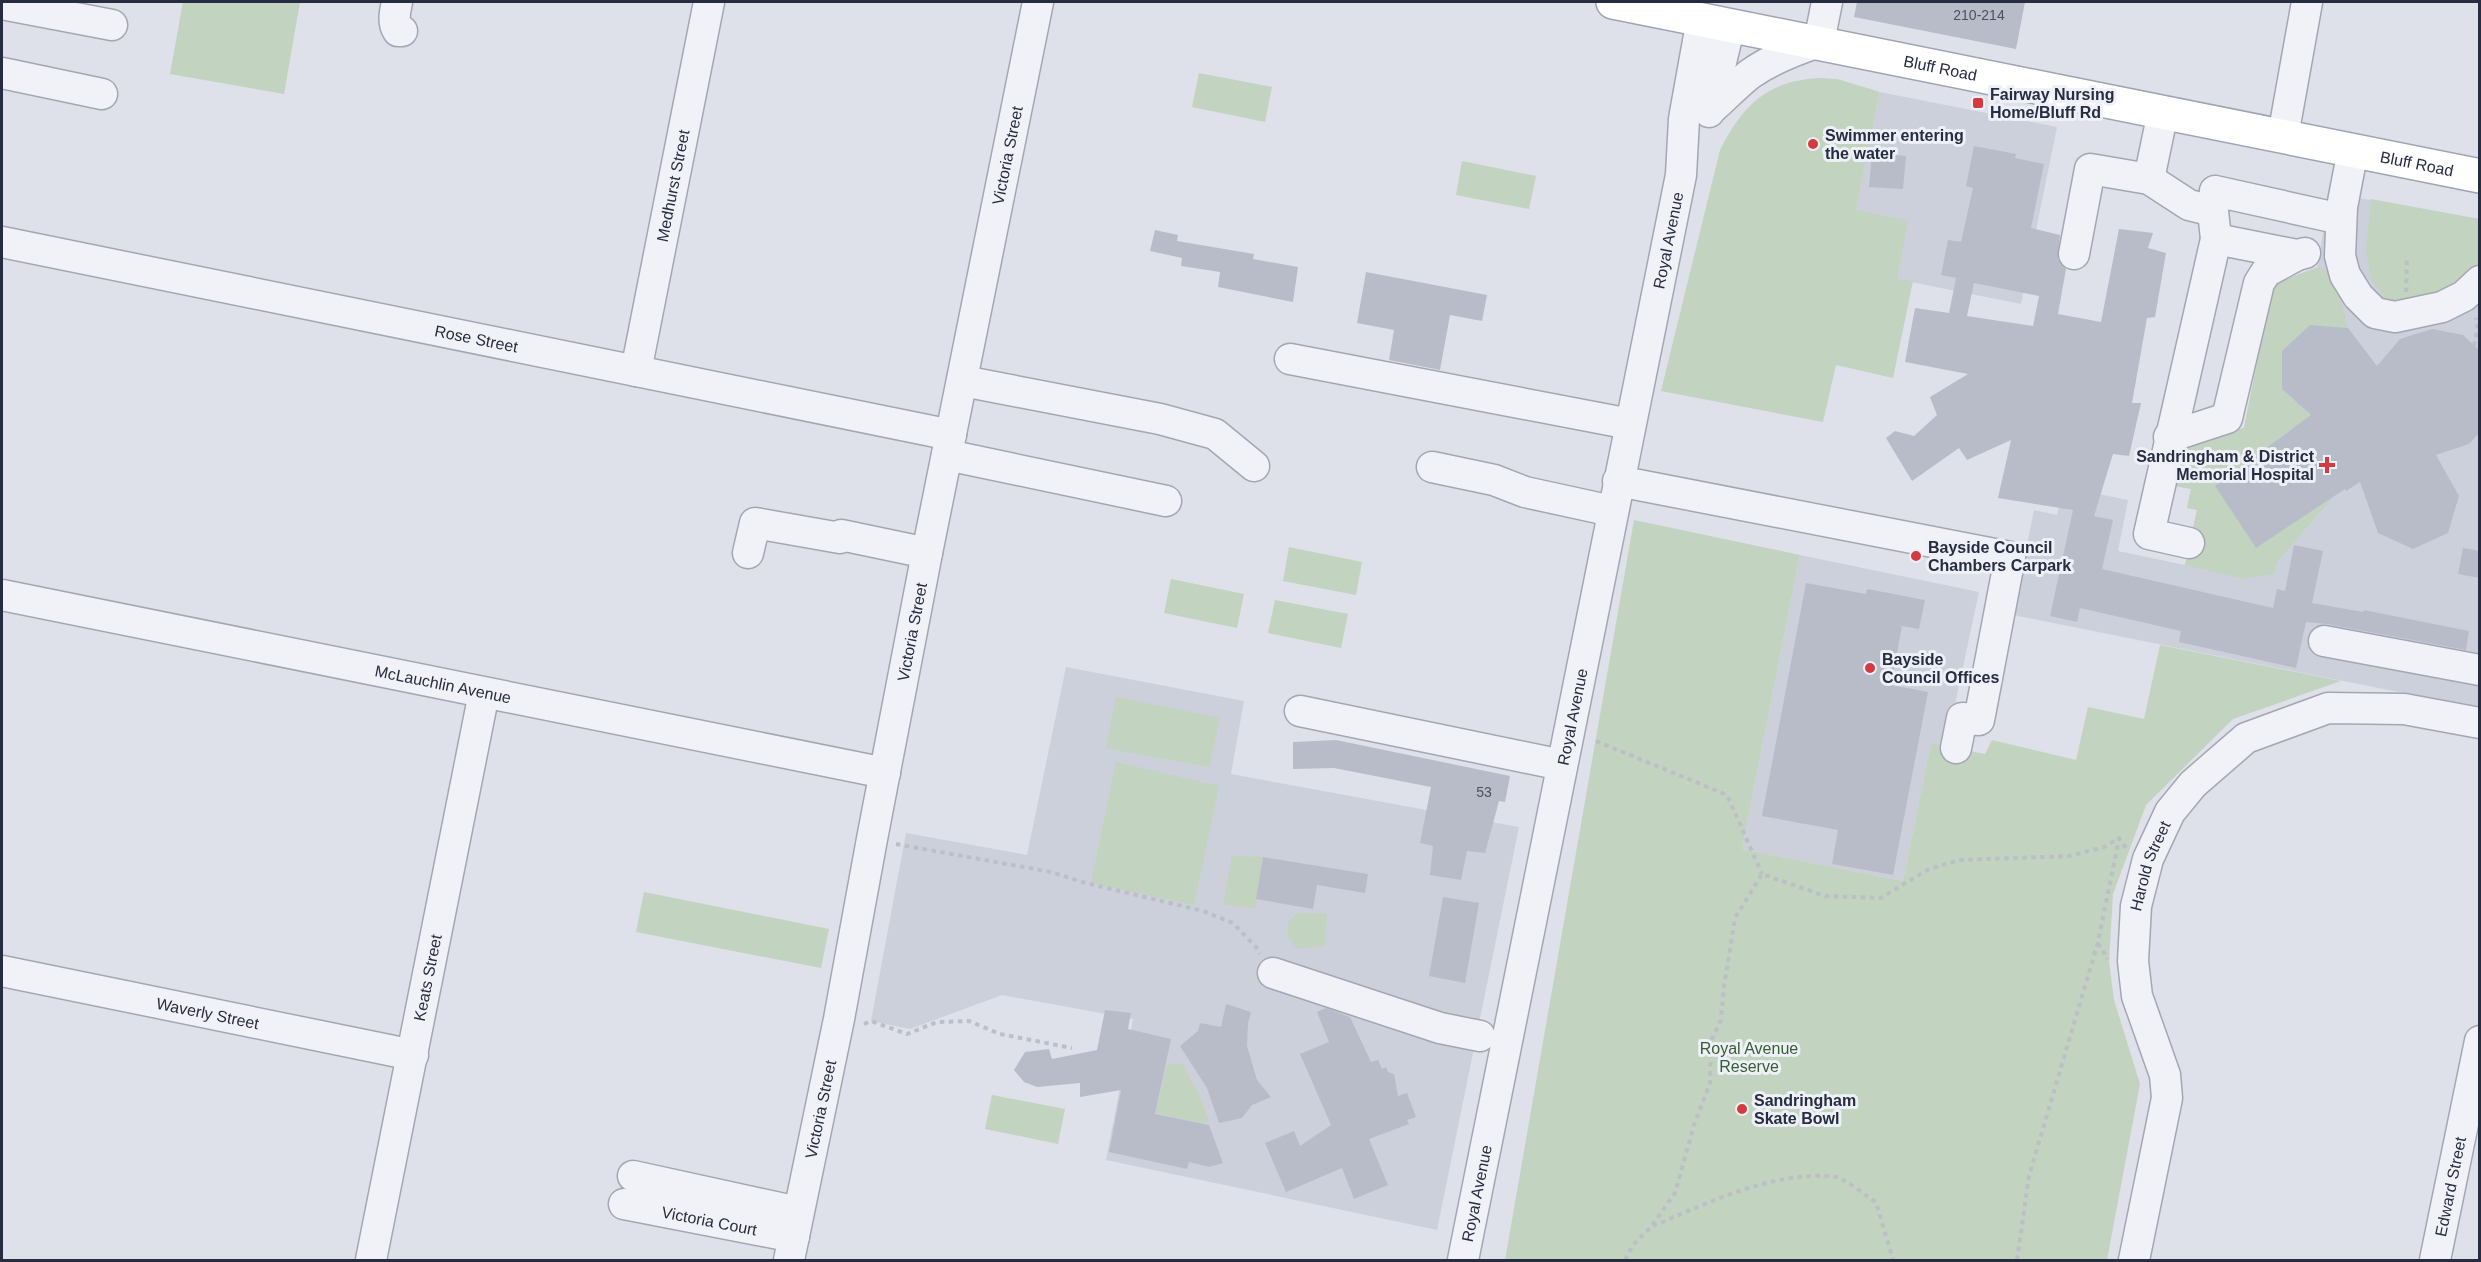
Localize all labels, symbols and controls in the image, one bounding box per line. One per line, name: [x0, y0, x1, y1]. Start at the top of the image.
house number: 210-214: [1953, 7, 2005, 23]
street label: Bluff Road: [1902, 53, 1979, 84]
place label: Fairway Nursing Home/Bluff Rd: [1990, 86, 2114, 121]
marker: Fairway Nursing Home/Bluff Rd: [1971, 96, 1985, 110]
street label: Victoria Street: [989, 104, 1026, 206]
place label: Swimmer entering the water: [1825, 127, 1964, 162]
street label: Medhurst Street: [654, 128, 693, 243]
marker: Swimmer entering the water: [1806, 137, 1820, 151]
street label: Bluff Road: [2379, 148, 2455, 180]
street label: Royal Avenue: [1650, 190, 1686, 290]
street label: Rose Street: [433, 322, 520, 356]
place label: Sandringham & District Memorial Hospital: [2136, 448, 2315, 483]
marker: Sandringham & District Memorial Hospital: [2318, 456, 2336, 474]
place label: Bayside Council Chambers Carpark: [1928, 539, 2071, 574]
marker: Bayside Council Chambers Carpark: [1909, 549, 1923, 563]
street label: Victoria Street: [894, 581, 930, 683]
place label: Bayside Council Offices: [1882, 651, 1999, 686]
marker: Bayside Council Offices: [1863, 661, 1877, 675]
street label: McLauchlin Avenue: [373, 662, 513, 706]
street label: Royal Avenue: [1555, 667, 1591, 767]
house number: 53: [1476, 784, 1492, 800]
street label: Harold Street: [2127, 818, 2174, 913]
street label: Keats Street: [411, 932, 445, 1023]
street label: Waverly Street: [155, 995, 261, 1032]
park label: Royal Avenue Reserve: [1700, 1040, 1798, 1075]
street label: Victoria Street: [802, 1058, 839, 1160]
place label: Sandringham Skate Bowl: [1754, 1092, 1856, 1127]
marker: Sandringham Skate Bowl: [1735, 1102, 1749, 1116]
street label: Edward Street: [2432, 1135, 2469, 1238]
street label: Royal Avenue: [1459, 1143, 1495, 1243]
street label: Victoria Court: [660, 1204, 759, 1239]

